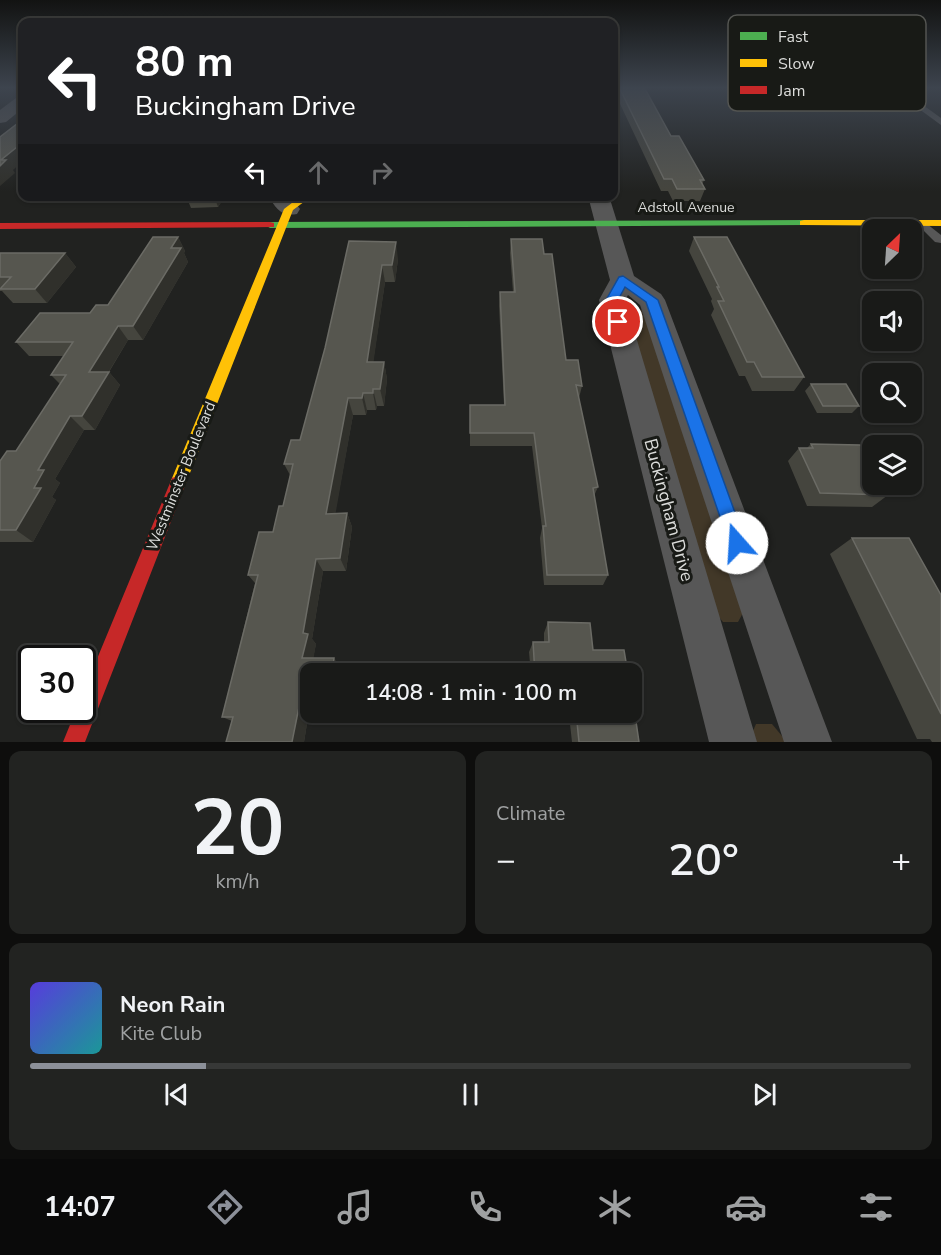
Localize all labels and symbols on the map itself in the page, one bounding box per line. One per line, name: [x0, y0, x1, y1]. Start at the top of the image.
legend: [728, 15, 926, 111]
text: Fast: [778, 26, 809, 48]
text: Slow: [778, 53, 815, 75]
text: Jam: [777, 80, 805, 102]
street label: Adstoll Avenue: [637, 198, 735, 217]
north arrow: [862, 219, 922, 279]
pin: [592, 296, 643, 347]
street label: Westminster Boulevard: [142, 399, 220, 553]
street label: Buckingham Drive: [638, 436, 700, 584]
position arrow: [705, 511, 769, 575]
speed limit sign: 30: [18, 645, 96, 723]

